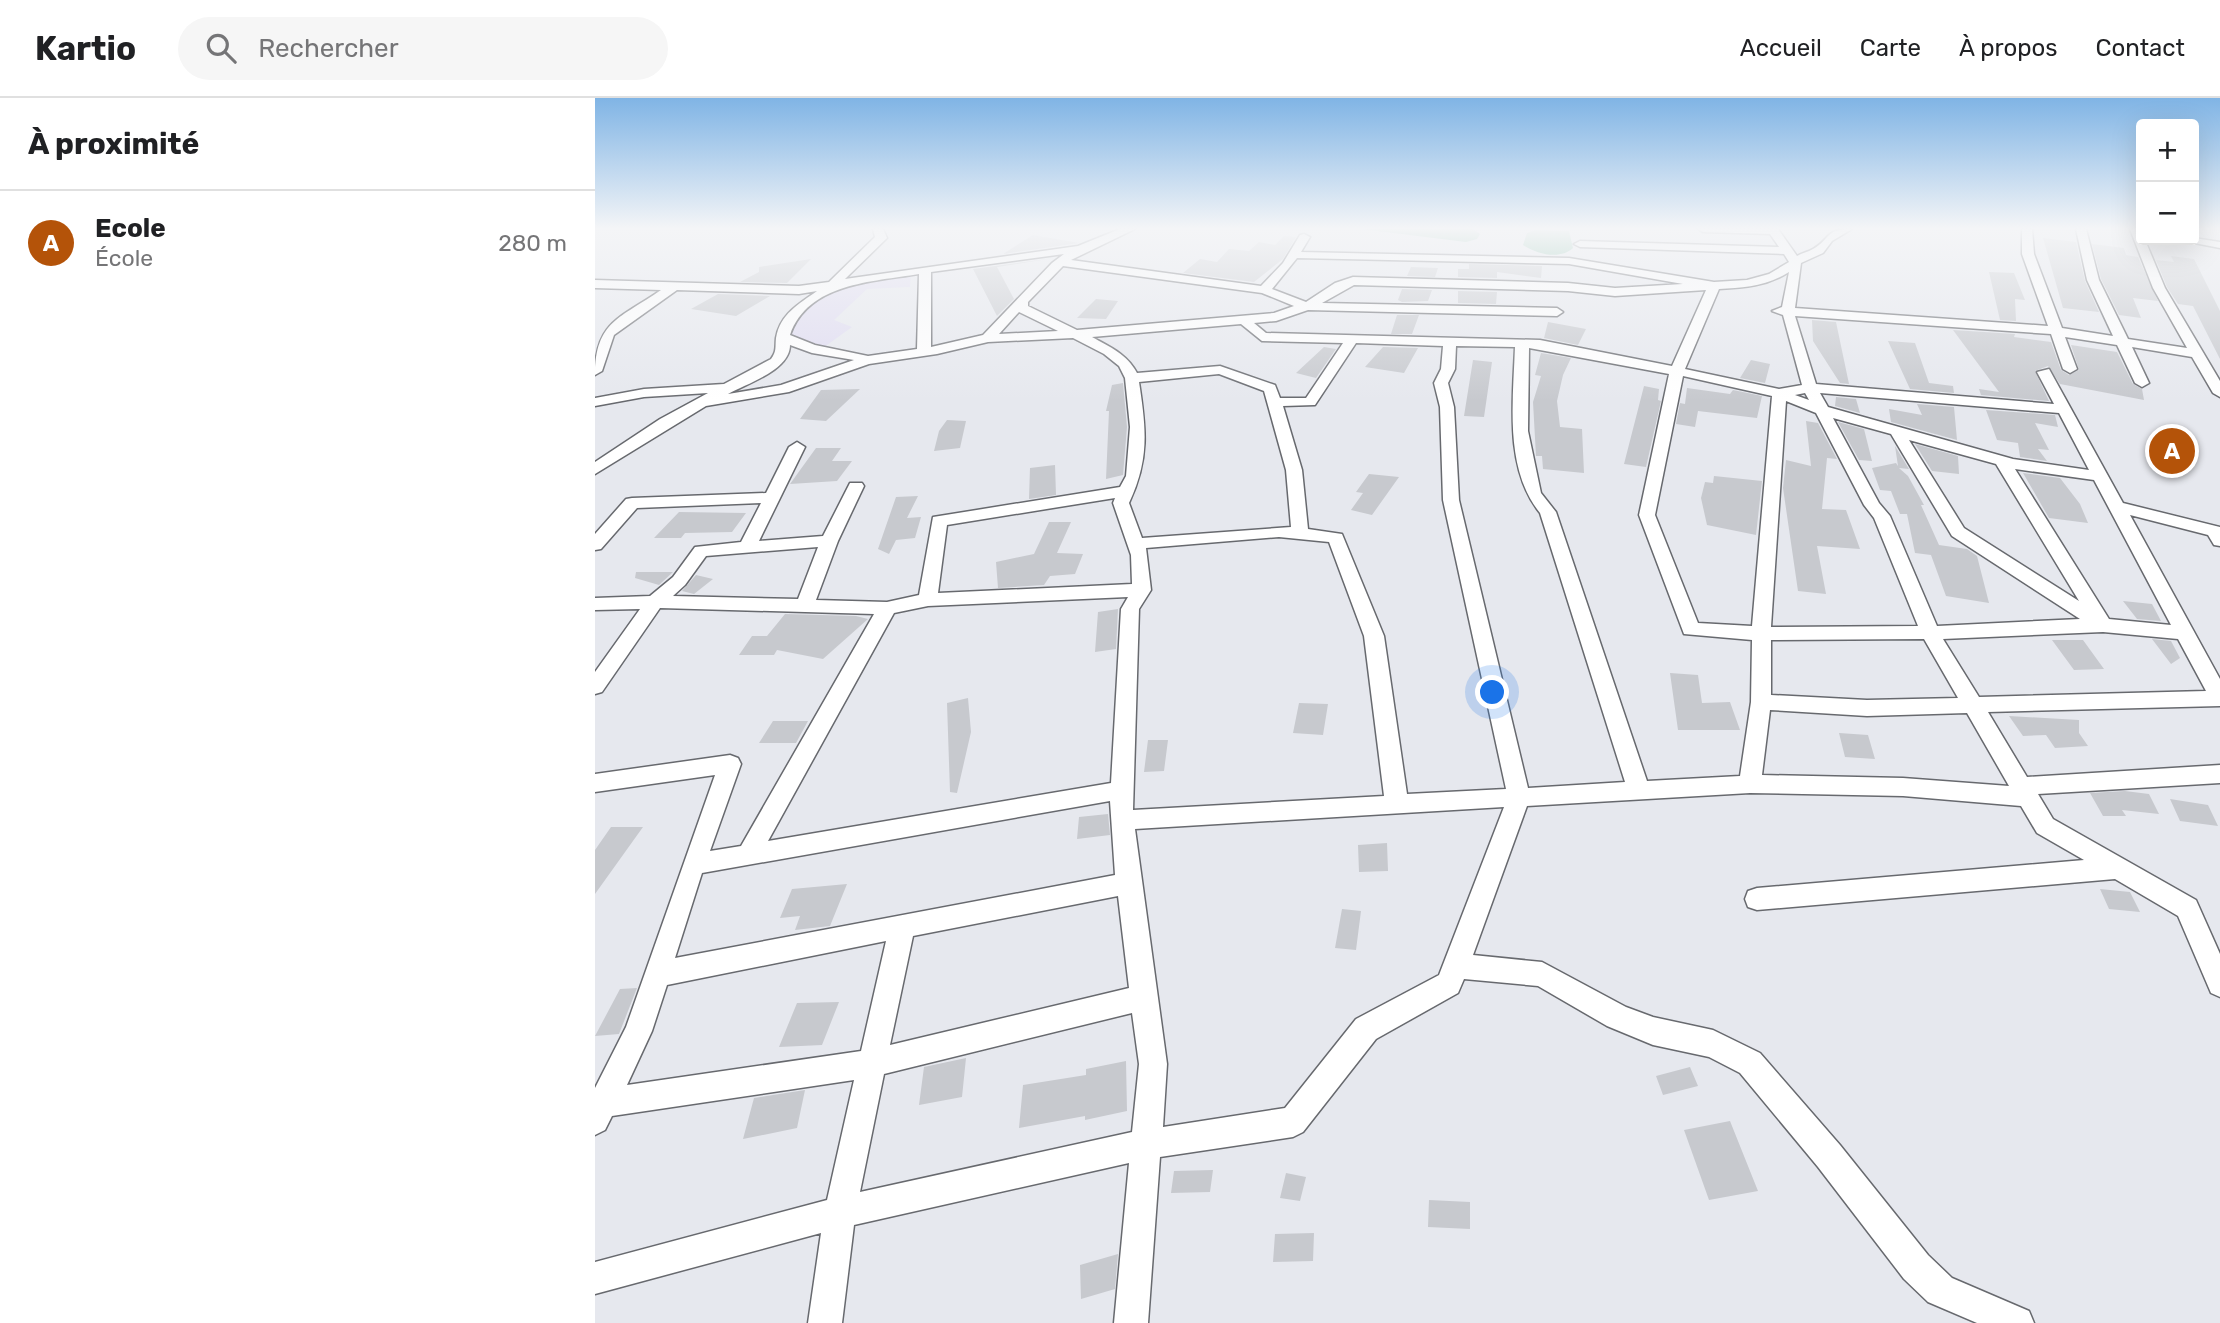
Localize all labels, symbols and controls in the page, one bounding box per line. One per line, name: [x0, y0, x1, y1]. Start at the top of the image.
search box: [178, 17, 668, 80]
text: Kartio: [35, 29, 136, 68]
icon: search: [202, 29, 240, 67]
text: Rechercher: [258, 33, 399, 64]
text: Accueil: [1740, 34, 1822, 62]
text: Carte: [1860, 34, 1921, 62]
text: À propos: [1959, 34, 2058, 62]
text: Contact: [2096, 34, 2185, 62]
map controls: [2136, 119, 2199, 245]
button: +: [2136, 119, 2199, 182]
text: À proximité: [28, 126, 199, 162]
button: −: [2136, 182, 2199, 245]
text: Ecole: [95, 213, 166, 244]
text: A: [43, 229, 59, 257]
text: 280 m: [498, 229, 567, 257]
text: École: [95, 244, 153, 272]
pin: A: [2149, 425, 2195, 477]
your location: [1475, 675, 1509, 709]

